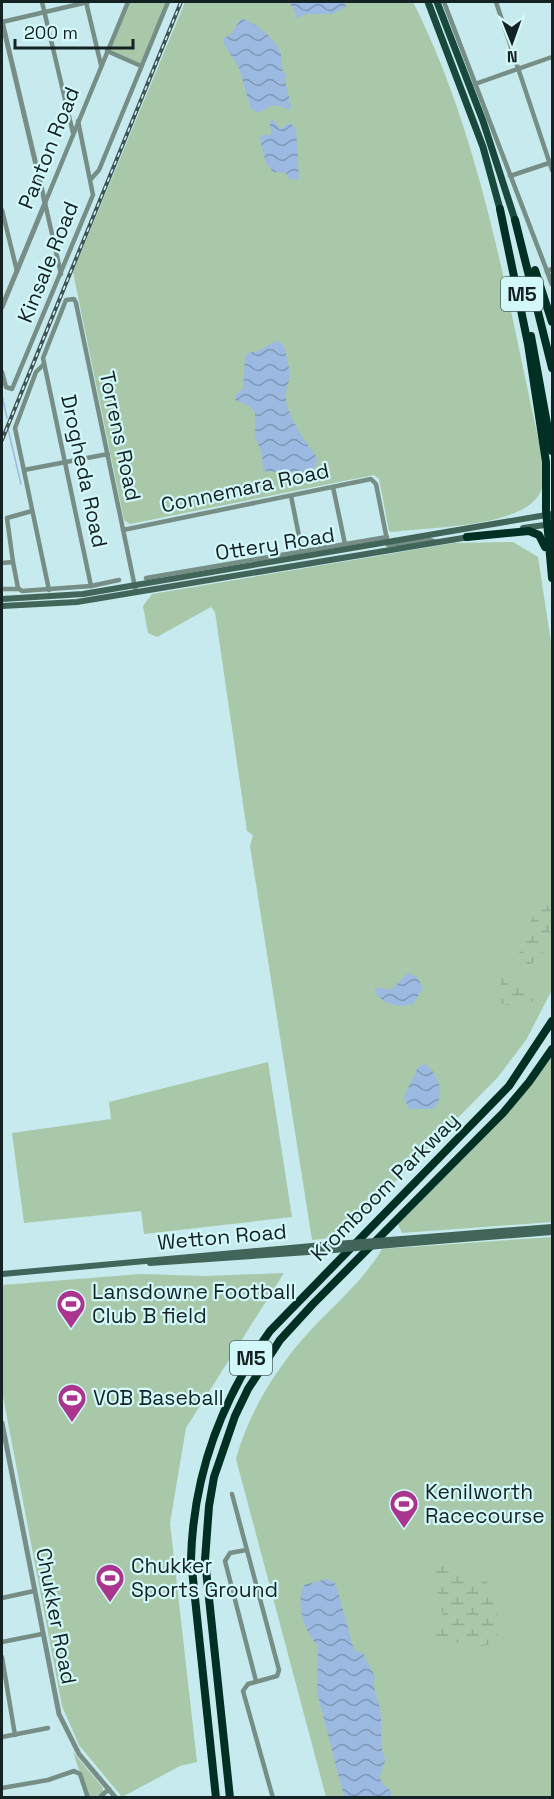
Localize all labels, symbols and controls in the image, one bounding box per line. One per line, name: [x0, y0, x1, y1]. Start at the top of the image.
scale bar: [15, 12, 134, 50]
north arrow: [482, 12, 542, 72]
text: 200 m: [24, 21, 78, 44]
text: N: [507, 46, 518, 67]
street label: Panton Road: [12, 83, 85, 213]
street label: Kinsale Road: [11, 197, 84, 326]
road number: M5: [501, 277, 543, 311]
street label: Torrens Road: [94, 369, 147, 503]
street label: Drogheda Road: [55, 392, 114, 550]
street label: Connemara Road: [158, 456, 332, 519]
street label: Ottery Road: [213, 521, 337, 566]
street label: Kromboom Parkway: [305, 1107, 465, 1267]
street label: Wetton Road: [156, 1217, 288, 1256]
place label: Lansdowne Football Club B field: [92, 1278, 296, 1329]
sports icon: Lansdowne Football Club B field: [55, 1288, 87, 1330]
road number: M5: [230, 1341, 272, 1375]
sports icon: VOB Baseball: [56, 1382, 88, 1424]
place label: VOB Baseball: [93, 1384, 224, 1411]
place label: Kenilworth Racecourse: [425, 1478, 545, 1529]
sports icon: Kenilworth Racecourse: [388, 1488, 420, 1530]
street label: Chukker Road: [30, 1545, 83, 1686]
place label: Chukker Sports Ground: [131, 1552, 278, 1603]
sports icon: Chukker Sports Ground: [94, 1562, 126, 1604]

